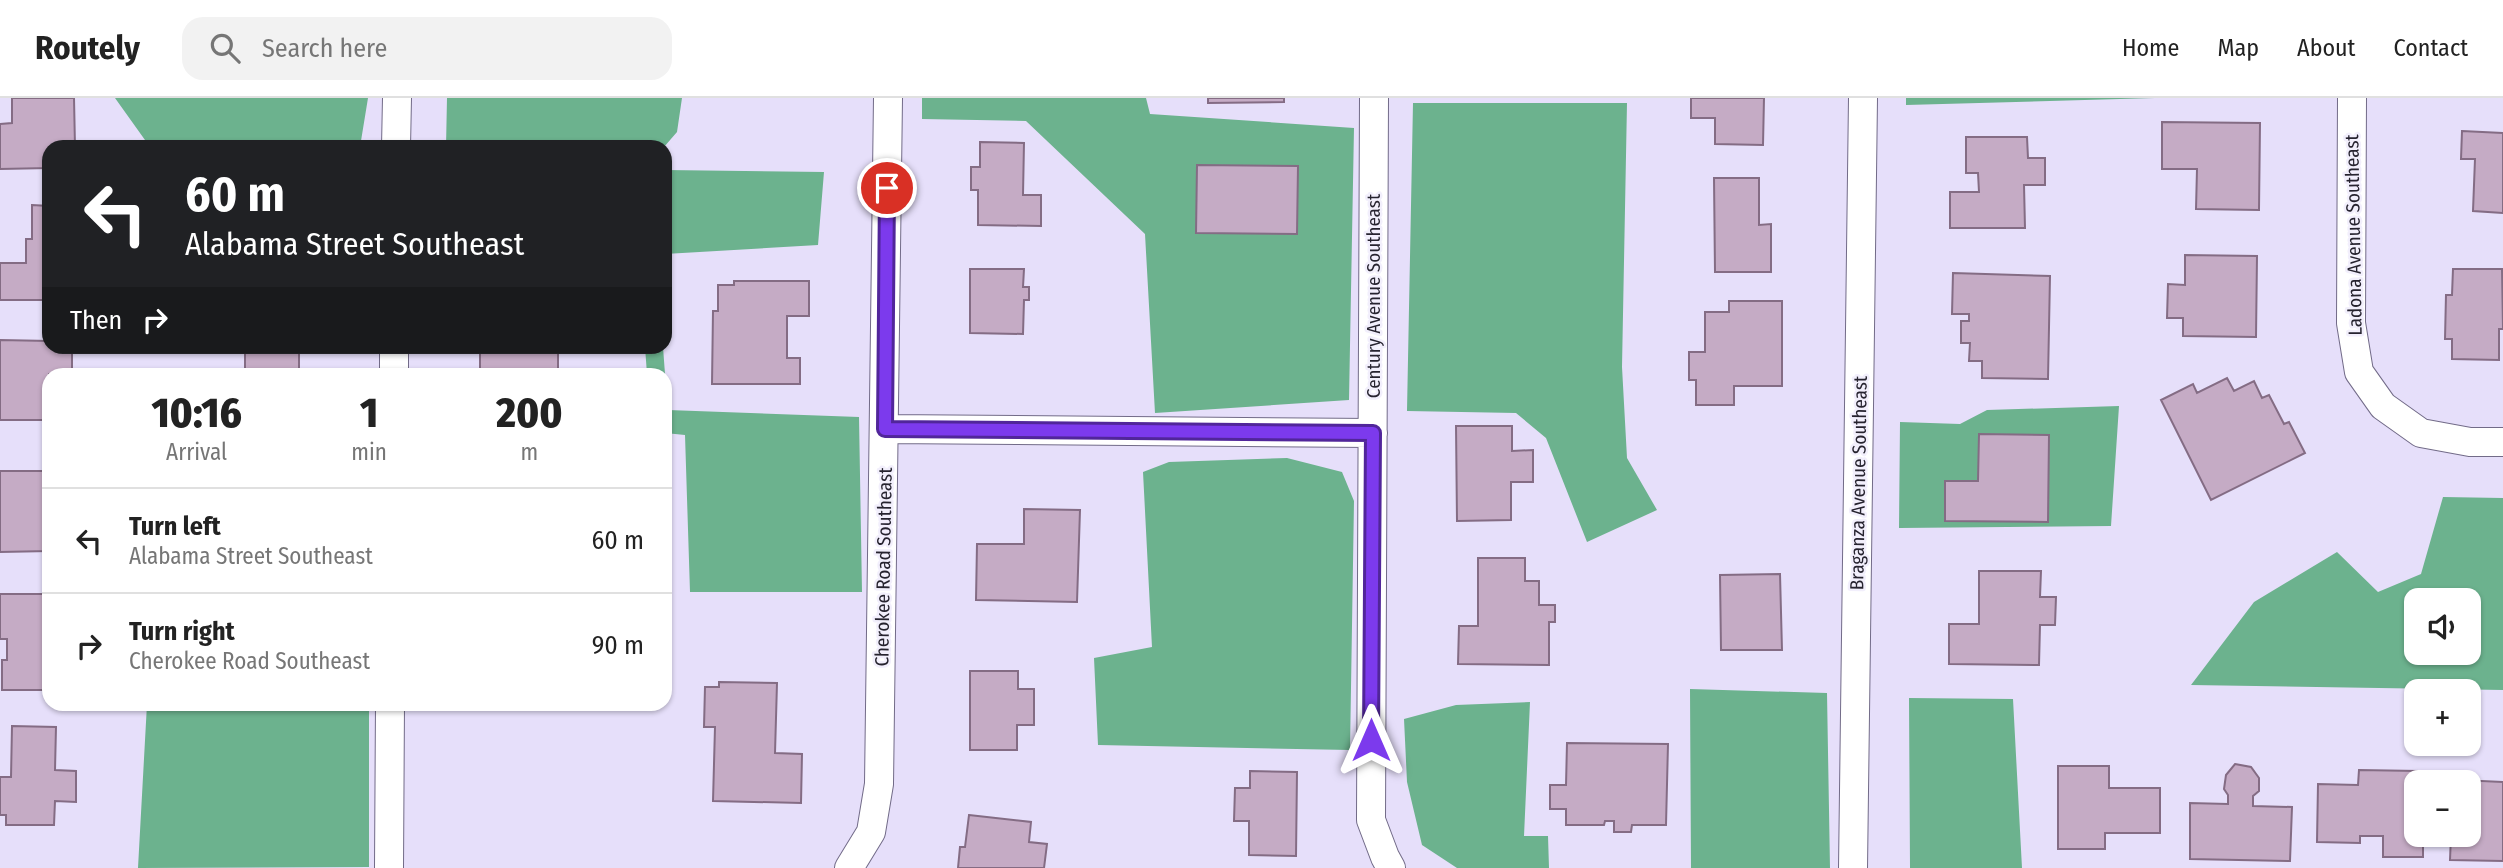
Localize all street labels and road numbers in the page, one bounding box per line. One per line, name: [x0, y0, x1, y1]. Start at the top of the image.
street label: Ladona Avenue Southeast: [2340, 133, 2367, 336]
street label: Century Avenue Southeast: [1362, 193, 1385, 398]
street label: Braganza Avenue Southeast: [1845, 375, 1872, 590]
street label: Cherokee Road Southeast: [870, 467, 897, 667]

